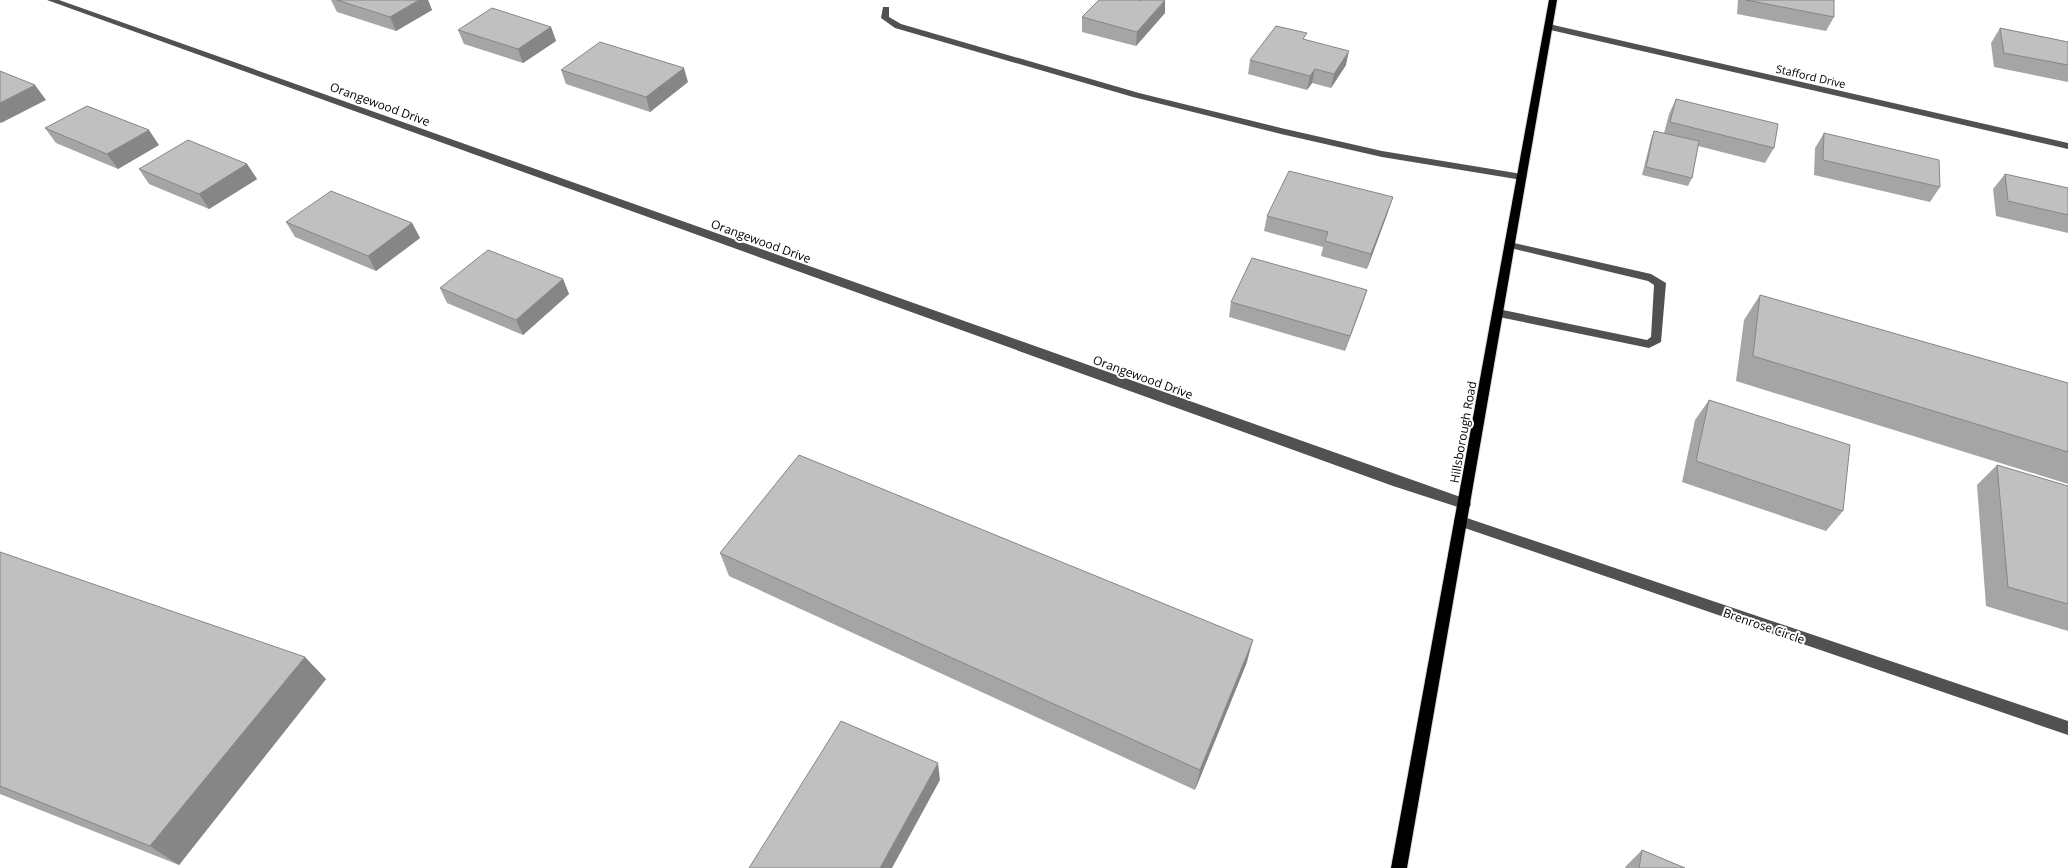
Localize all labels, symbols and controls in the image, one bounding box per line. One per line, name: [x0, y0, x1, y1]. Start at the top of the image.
street label: Stafford Drive: [1775, 61, 1847, 91]
street label: Orangewood Drive: [328, 78, 433, 130]
street label: Orangewood Drive: [709, 215, 814, 267]
street label: Orangewood Drive: [1091, 351, 1196, 403]
street label: Hillsborough Road: [1446, 380, 1480, 484]
street label: Brenrose Circle: [1721, 604, 1807, 648]

